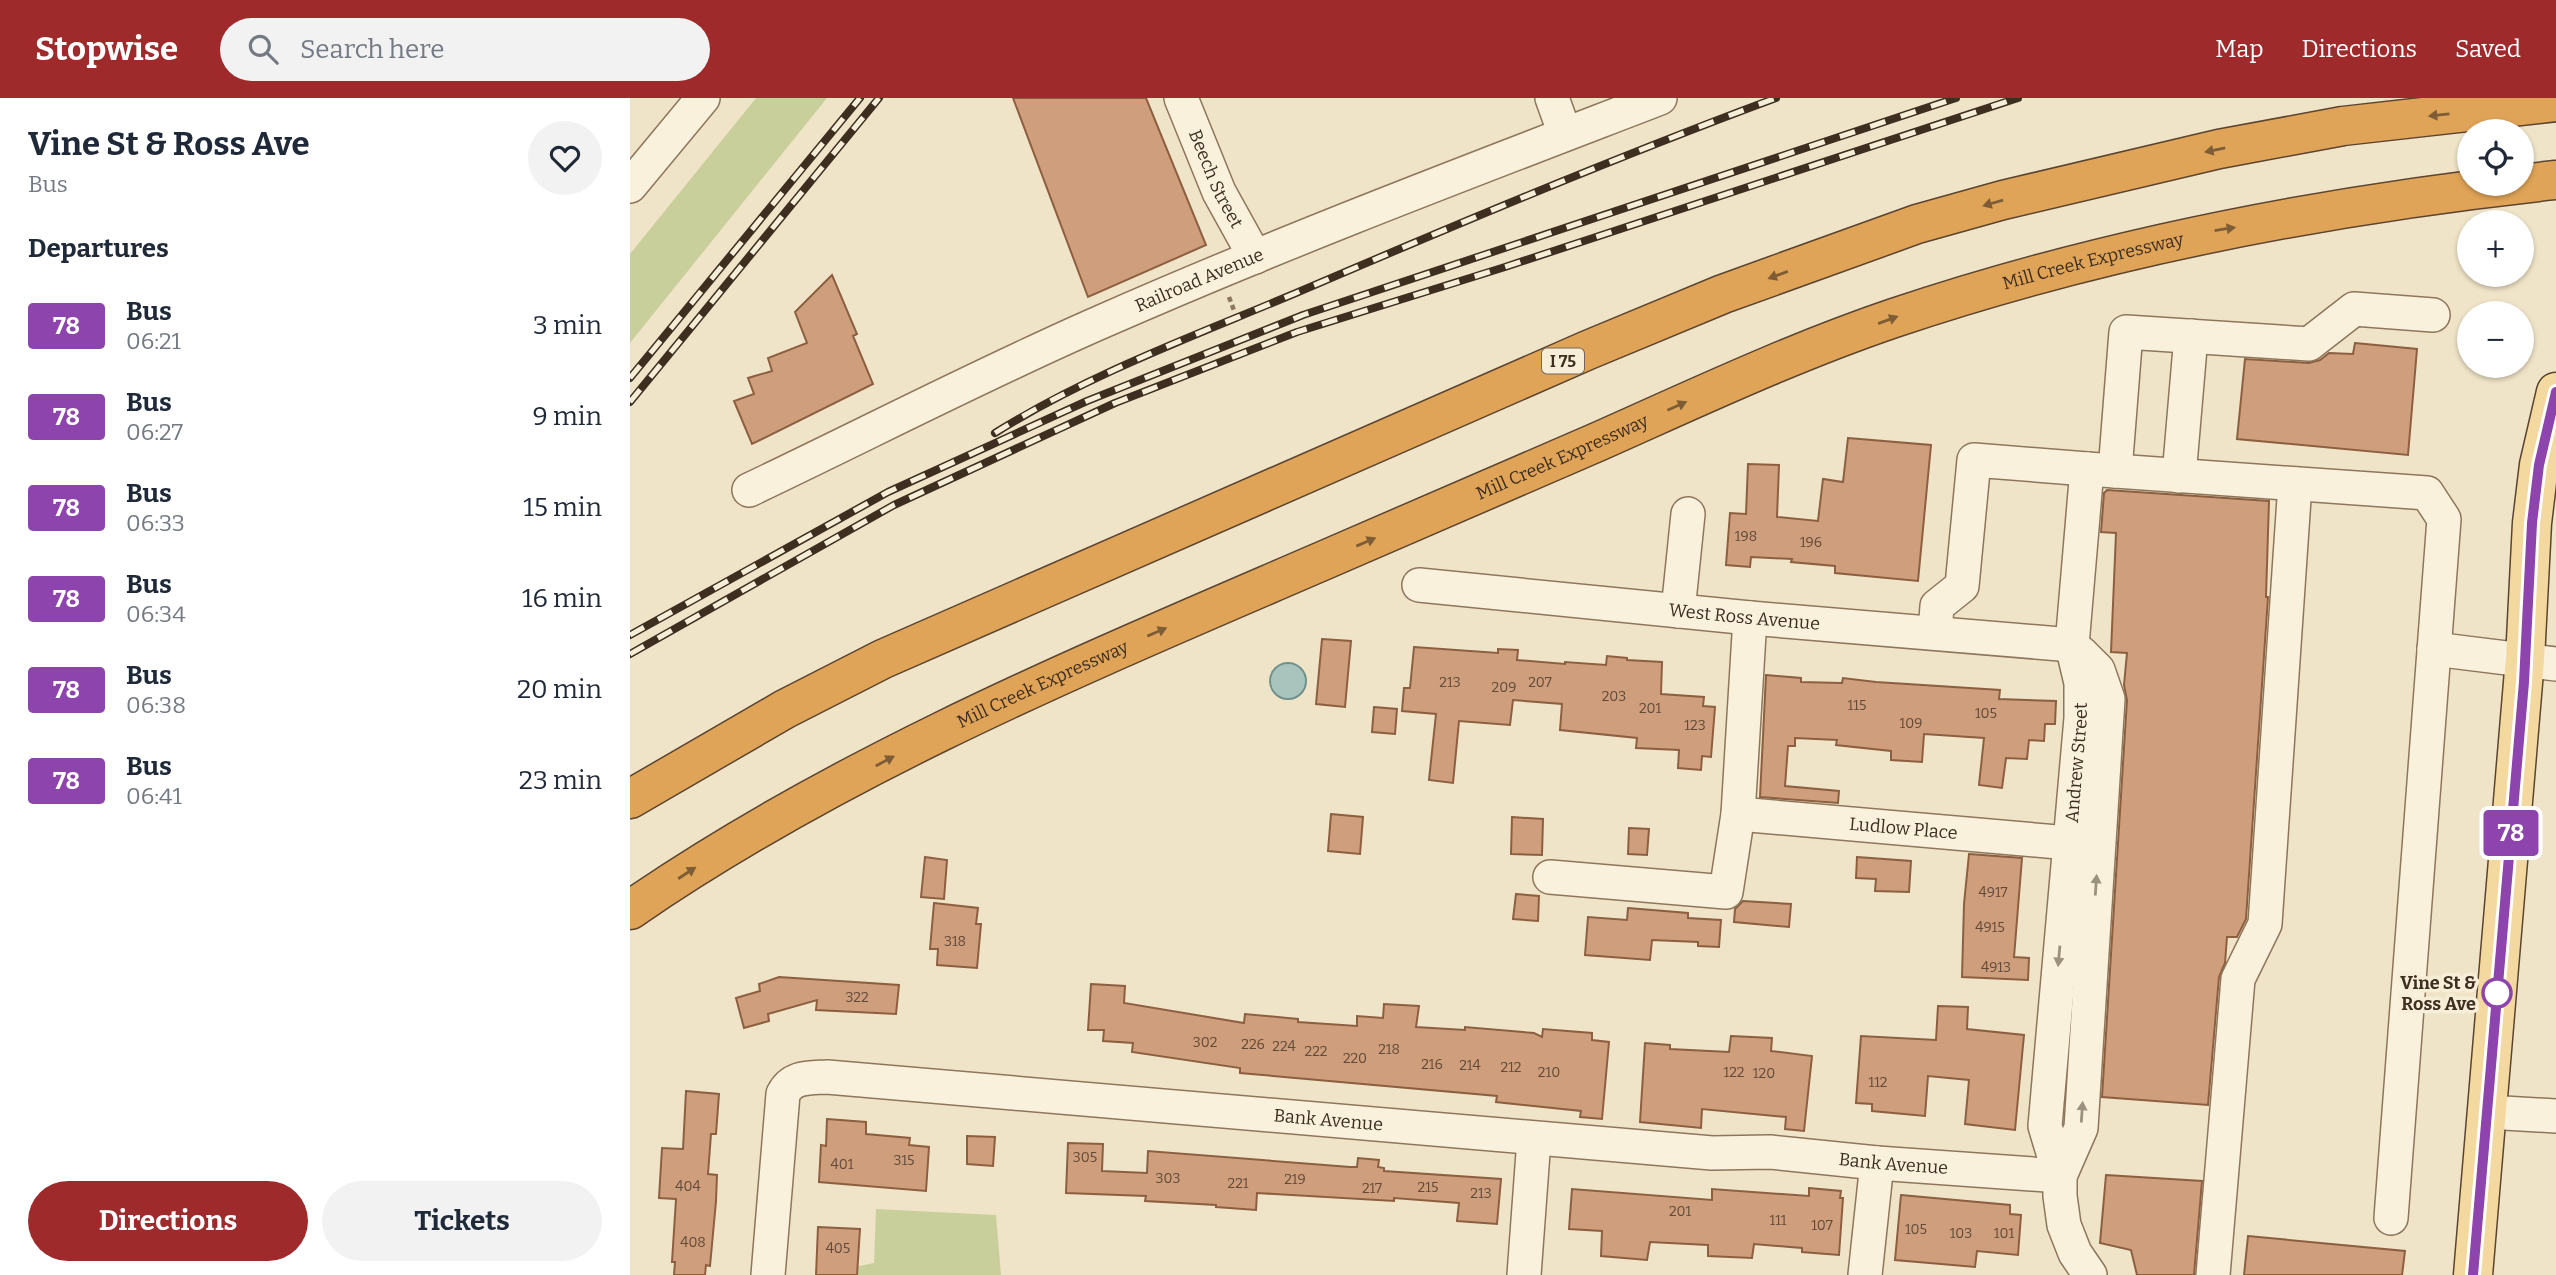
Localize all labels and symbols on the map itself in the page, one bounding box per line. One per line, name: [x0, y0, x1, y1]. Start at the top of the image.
one-way arrow: [2428, 110, 2450, 121]
street label: Beech Street: [1184, 126, 1248, 232]
one-way arrow: [2204, 144, 2226, 155]
one-way arrow: [1983, 198, 2004, 208]
one-way arrow: [2214, 223, 2236, 234]
street label: Mill Creek Expressway: [2000, 228, 2186, 295]
street label: Railroad Avenue: [1132, 243, 1267, 317]
one-way arrow: [1767, 270, 1788, 281]
one-way arrow: [1877, 315, 1898, 326]
road number: I 75: [1542, 348, 1584, 374]
one-way arrow: [1667, 400, 1687, 412]
street label: Mill Creek Expressway: [1473, 409, 1652, 504]
house number: 198: [1735, 528, 1757, 545]
house number: 196: [1800, 534, 1822, 551]
one-way arrow: [1356, 536, 1376, 548]
street label: West Ross Avenue: [1668, 599, 1821, 635]
one-way arrow: [1147, 626, 1167, 638]
street label: Mill Creek Expressway: [953, 635, 1132, 733]
house number: 213: [1439, 674, 1461, 691]
house number: 207: [1528, 674, 1552, 691]
house number: 209: [1492, 679, 1516, 696]
house number: 203: [1602, 688, 1626, 705]
house number: 115: [1848, 697, 1866, 714]
house number: 201: [1639, 700, 1661, 717]
street label: Andrew Street: [2061, 702, 2092, 824]
house number: 105: [1975, 705, 1997, 722]
house number: 109: [1900, 715, 1922, 732]
house number: 123: [1684, 717, 1706, 734]
one-way arrow: [875, 755, 895, 767]
line badge: 78: [2480, 810, 2542, 856]
street label: Ludlow Place: [1848, 813, 1959, 844]
one-way arrow: [678, 867, 697, 880]
one-way arrow: [2091, 874, 2102, 896]
house number: 4917: [1979, 884, 2007, 901]
house number: 4915: [1975, 919, 2005, 936]
house number: 318: [944, 933, 966, 950]
one-way arrow: [2053, 945, 2064, 967]
house number: 4913: [1981, 959, 2011, 976]
place label: Vine St & Ross Ave: [2400, 972, 2476, 1015]
marker: Vine St & Ross Ave: [2482, 978, 2512, 1008]
house number: 322: [845, 989, 869, 1006]
house number: 302: [1193, 1034, 1217, 1051]
house number: 226: [1241, 1036, 1265, 1053]
house number: 224: [1272, 1038, 1296, 1055]
house number: 218: [1378, 1041, 1400, 1058]
house number: 222: [1305, 1043, 1327, 1060]
house number: 220: [1343, 1050, 1367, 1067]
house number: 216: [1421, 1056, 1443, 1073]
house number: 214: [1459, 1057, 1481, 1074]
house number: 212: [1501, 1059, 1521, 1076]
house number: 210: [1538, 1064, 1560, 1081]
house number: 122: [1724, 1064, 1744, 1081]
house number: 120: [1753, 1065, 1775, 1082]
house number: 112: [1869, 1074, 1887, 1091]
one-way arrow: [2076, 1101, 2087, 1123]
street label: Bank Avenue: [1273, 1104, 1384, 1136]
street label: Bank Avenue: [1838, 1148, 1949, 1179]
house number: 305: [1073, 1149, 1097, 1166]
house number: 315: [893, 1152, 915, 1169]
house number: 401: [831, 1156, 854, 1173]
house number: 303: [1156, 1170, 1180, 1187]
house number: 219: [1284, 1171, 1306, 1188]
house number: 221: [1228, 1175, 1249, 1192]
house number: 404: [675, 1178, 701, 1195]
house number: 215: [1418, 1179, 1438, 1196]
house number: 217: [1362, 1180, 1382, 1197]
house number: 213: [1470, 1185, 1492, 1202]
house number: 201: [1669, 1203, 1691, 1220]
house number: 111: [1769, 1212, 1787, 1229]
house number: 107: [1811, 1217, 1833, 1234]
house number: 105: [1905, 1221, 1927, 1238]
house number: 103: [1950, 1225, 1972, 1242]
house number: 101: [1994, 1225, 2014, 1242]
house number: 408: [680, 1234, 706, 1251]
house number: 405: [826, 1240, 850, 1257]

